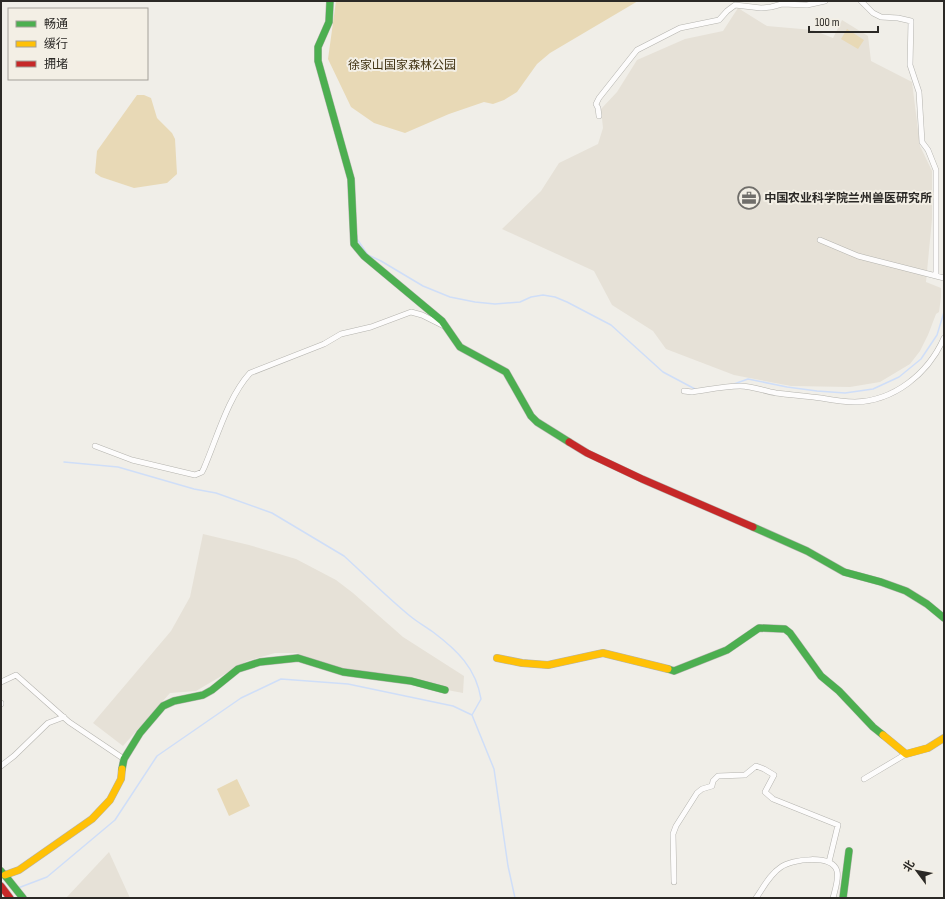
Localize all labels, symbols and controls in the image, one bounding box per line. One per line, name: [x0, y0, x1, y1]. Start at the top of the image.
legend: [8, 8, 148, 80]
scale bar: [809, 8, 878, 34]
text: 100 m: [815, 15, 840, 30]
text: 畅通: [44, 17, 68, 32]
text: 缓行: [44, 37, 68, 52]
text: 拥堵: [44, 57, 68, 72]
park label: 徐家山国家森林公园: [348, 58, 456, 73]
office icon: 中国农业科学院兰州兽医研究所: [736, 185, 762, 211]
place label: 中国农业科学院兰州兽医研究所: [764, 191, 932, 206]
north arrow: [897, 851, 937, 891]
text: 北: [901, 858, 917, 874]

